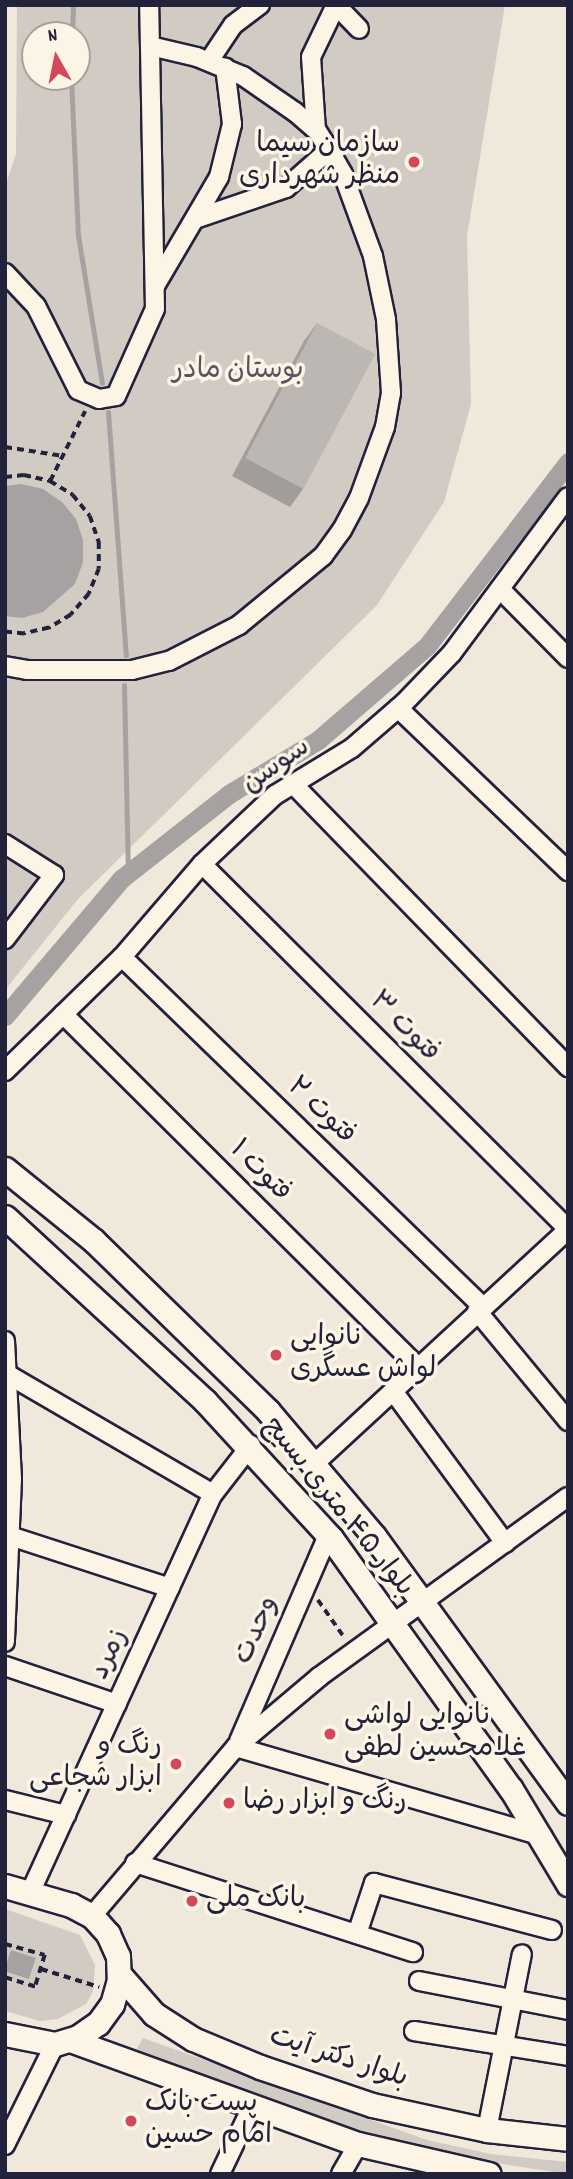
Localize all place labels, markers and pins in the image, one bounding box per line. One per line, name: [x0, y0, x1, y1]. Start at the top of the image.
place label: سازمان سیما منظر شهرداری: [239, 129, 400, 195]
marker: سازمان سیما منظر شهرداری: [406, 154, 422, 170]
place label: نانوایی لواش عسگری: [290, 1322, 436, 1388]
marker: نانوایی لواش عسگری: [268, 1347, 284, 1363]
place label: نانوایی لواشی غلامحسین لطفی: [344, 1701, 526, 1767]
marker: نانوایی لواشی غلامحسین لطفی: [322, 1726, 338, 1742]
place label: رنگ و ابزار شجاعی: [29, 1731, 162, 1797]
marker: رنگ و ابزار شجاعی: [168, 1756, 184, 1772]
place label: رنگ و ابزار رضا: [243, 1786, 407, 1820]
marker: رنگ و ابزار رضا: [221, 1795, 237, 1811]
place label: بانک ملی: [206, 1884, 306, 1918]
marker: بانک ملی: [184, 1893, 200, 1909]
place label: پست بانک امام حسین: [145, 2088, 272, 2154]
marker: پست بانک امام حسین: [123, 2113, 139, 2129]

